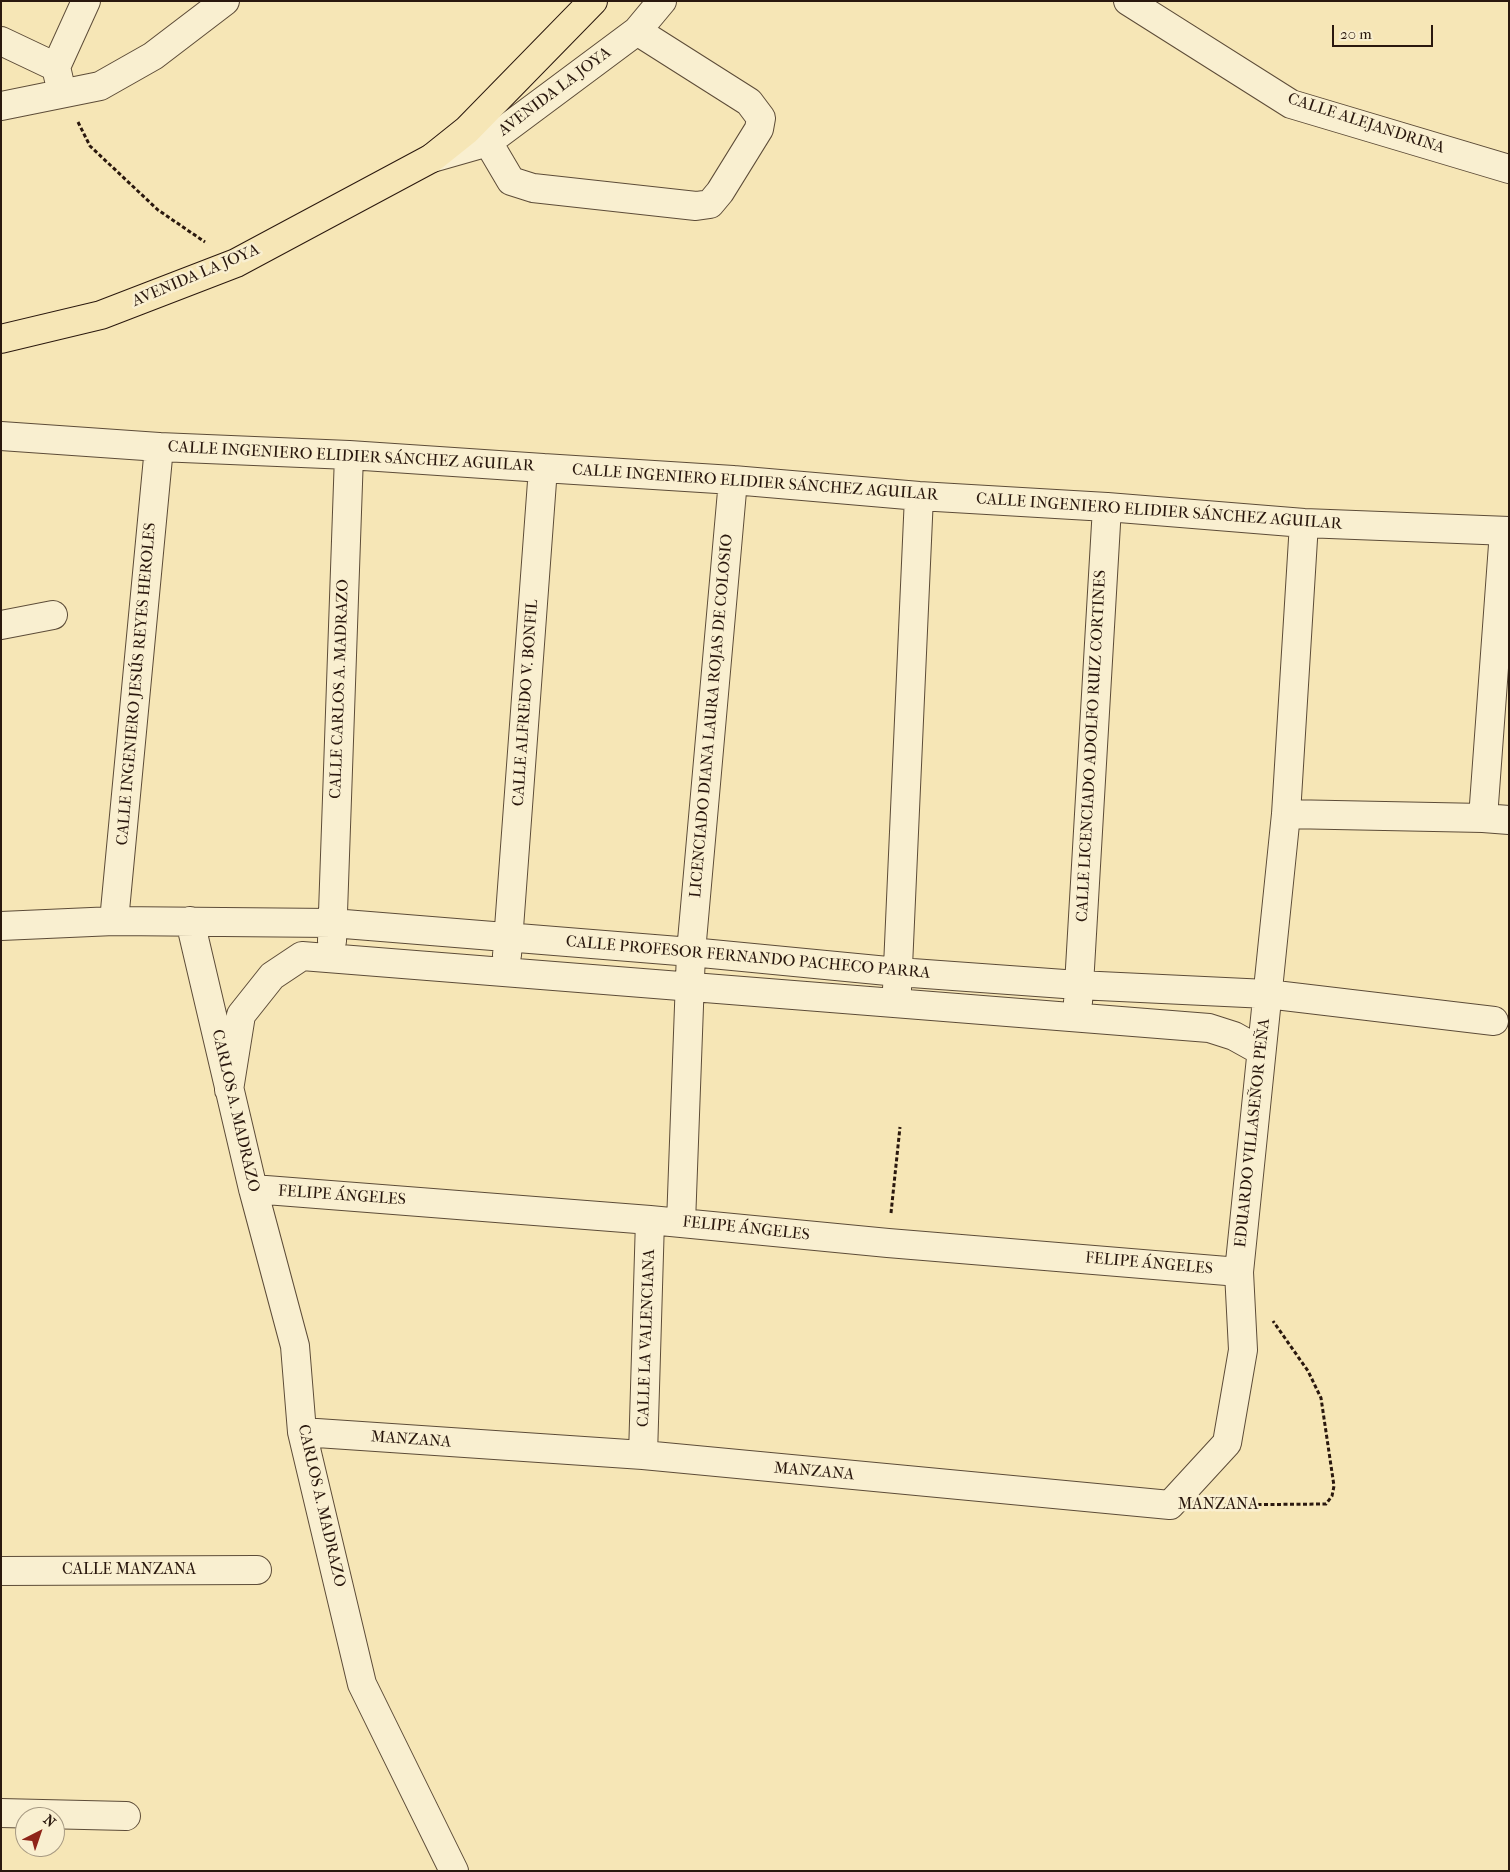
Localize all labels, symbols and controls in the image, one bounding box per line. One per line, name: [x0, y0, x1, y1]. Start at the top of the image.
scale bar: [1335, 15, 1436, 47]
text: 20 m: [1340, 25, 1372, 43]
street label: AVENIDA LA JOYA: [495, 43, 615, 141]
street label: CALLE ALEJANDRINA: [1285, 90, 1447, 158]
street label: AVENIDA LA JOYA: [130, 241, 262, 311]
street label: CALLE INGENIERO ELIDIER SÁNCHEZ AGUILAR: [167, 438, 535, 476]
street label: CALLE INGENIERO ELIDIER SÁNCHEZ AGUILAR: [571, 461, 939, 505]
street label: CALLE INGENIERO ELIDIER SÁNCHEZ AGUILAR: [975, 490, 1343, 534]
street label: CALLE INGENIERO JESÚS REYES HEROLES: [113, 522, 161, 846]
street label: LICENCIADO DIANA LAURA ROJAS DE COLOSIO: [687, 533, 737, 899]
street label: CALLE LICENCIADO ADOLFO RUIZ CORTINES: [1073, 570, 1111, 922]
street label: CALLE CARLOS A. MADRAZO: [327, 579, 353, 799]
street label: CALLE ALFREDO V. BONFIL: [509, 599, 543, 807]
street label: CALLE PROFESOR FERNANDO PACHECO PARRA: [565, 932, 931, 984]
street label: EDUARDO VILLASEÑOR PEÑA: [1231, 1018, 1275, 1248]
street label: CARLOS A. MADRAZO: [207, 1028, 263, 1194]
street label: FELIPE ÁNGELES: [277, 1182, 407, 1210]
street label: FELIPE ÁNGELES: [681, 1213, 811, 1245]
street label: CALLE LA VALENCIANA: [634, 1249, 660, 1427]
street label: FELIPE ÁNGELES: [1084, 1249, 1214, 1279]
street label: CARLOS A. MADRAZO: [293, 1423, 349, 1589]
street label: MANZANA: [370, 1428, 452, 1452]
street label: MANZANA: [773, 1459, 855, 1485]
street label: MANZANA: [1178, 1495, 1258, 1515]
street label: CALLE MANZANA: [62, 1560, 196, 1580]
north arrow: [15, 1807, 65, 1857]
text: N: [40, 1811, 59, 1831]

